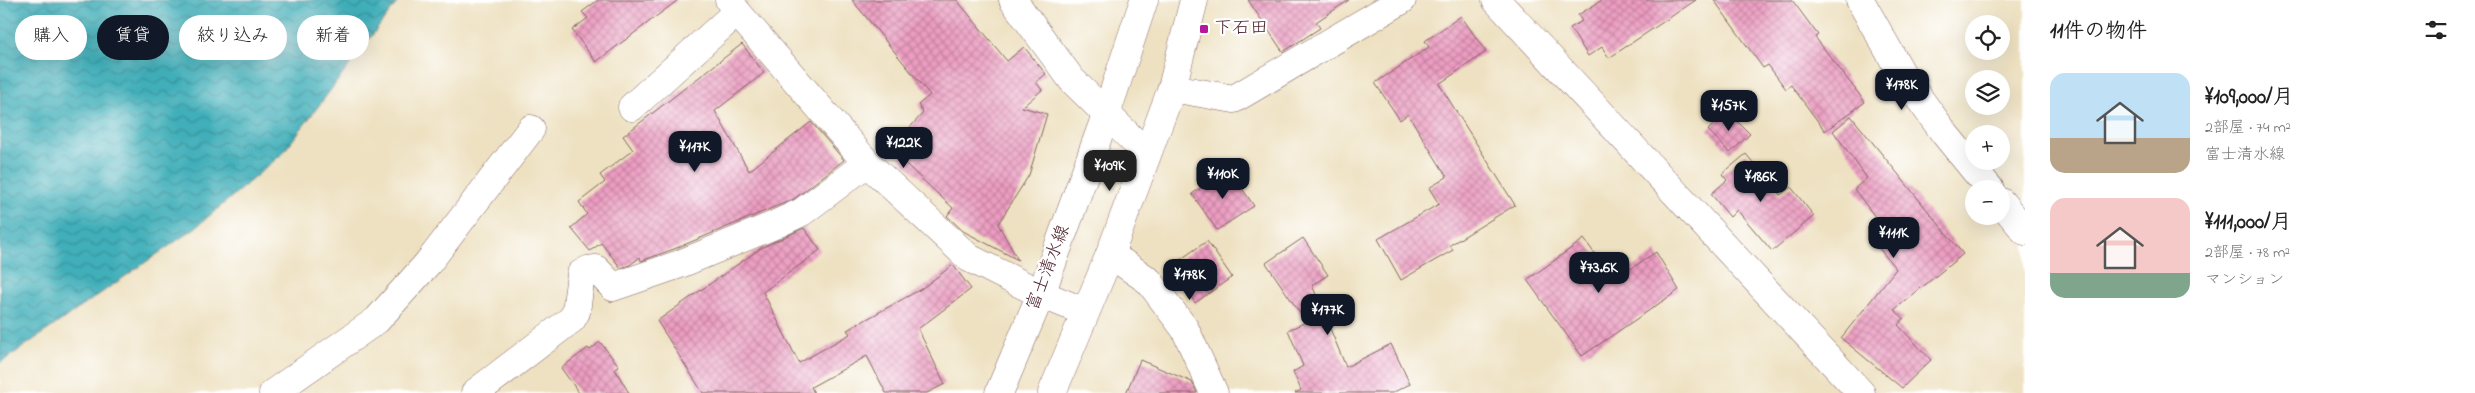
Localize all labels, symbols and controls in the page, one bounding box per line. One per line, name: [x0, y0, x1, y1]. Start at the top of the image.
chip: 購入: [15, 15, 87, 60]
chip: 賃貸: [97, 15, 169, 60]
chip: 絞り込み: [179, 15, 287, 60]
chip: 新着: [297, 15, 369, 60]
map controls: [1965, 15, 2010, 225]
button: locate: [1965, 15, 2010, 60]
place label: 下石田: [1214, 16, 1268, 42]
icon: filters: [2422, 16, 2450, 44]
text: 11件の物件: [2050, 17, 2147, 47]
marker: 下石田: [1198, 23, 1210, 35]
pin: ¥178K: [1867, 68, 1937, 111]
button: layers: [1965, 70, 2010, 115]
text: ¥178K: [1886, 73, 1918, 97]
text: ¥109,000/月: [2205, 83, 2294, 113]
pin: ¥157K: [1694, 90, 1764, 132]
icon: home: [2090, 93, 2150, 153]
text: ¥157K: [1712, 94, 1746, 118]
text: 2部屋 · 74 m²: [2205, 116, 2291, 140]
button: +: [1965, 125, 2010, 170]
pin: ¥122K: [869, 126, 939, 169]
pin: ¥117K: [660, 130, 730, 173]
text: ¥122K: [887, 131, 922, 155]
text: ¥117K: [680, 135, 710, 159]
text: 富士清水線: [2205, 143, 2285, 167]
pin: ¥109K: [1075, 150, 1145, 192]
text: ¥109K: [1095, 154, 1125, 178]
pin: ¥110K: [1188, 158, 1258, 200]
pin: ¥186K: [1726, 160, 1796, 203]
text: ¥110K: [1207, 162, 1239, 186]
text: ¥186K: [1745, 165, 1777, 189]
button: −: [1965, 180, 2010, 225]
text: ¥111,000/月: [2205, 208, 2292, 238]
pin: ¥111K: [1859, 216, 1929, 259]
icon: home: [2090, 218, 2150, 278]
street label: 富士清水線: [1021, 221, 1077, 315]
text: ¥111K: [1879, 221, 1909, 245]
text: 2部屋 · 78 m²: [2205, 241, 2290, 265]
pin: ¥73.6K: [1558, 252, 1640, 294]
text: ¥73.6K: [1580, 256, 1618, 280]
pin: ¥178K: [1155, 258, 1225, 301]
text: ¥178K: [1174, 263, 1206, 287]
text: マンション: [2205, 268, 2284, 292]
pin: ¥177K: [1293, 294, 1363, 336]
text: ¥177K: [1312, 298, 1344, 322]

